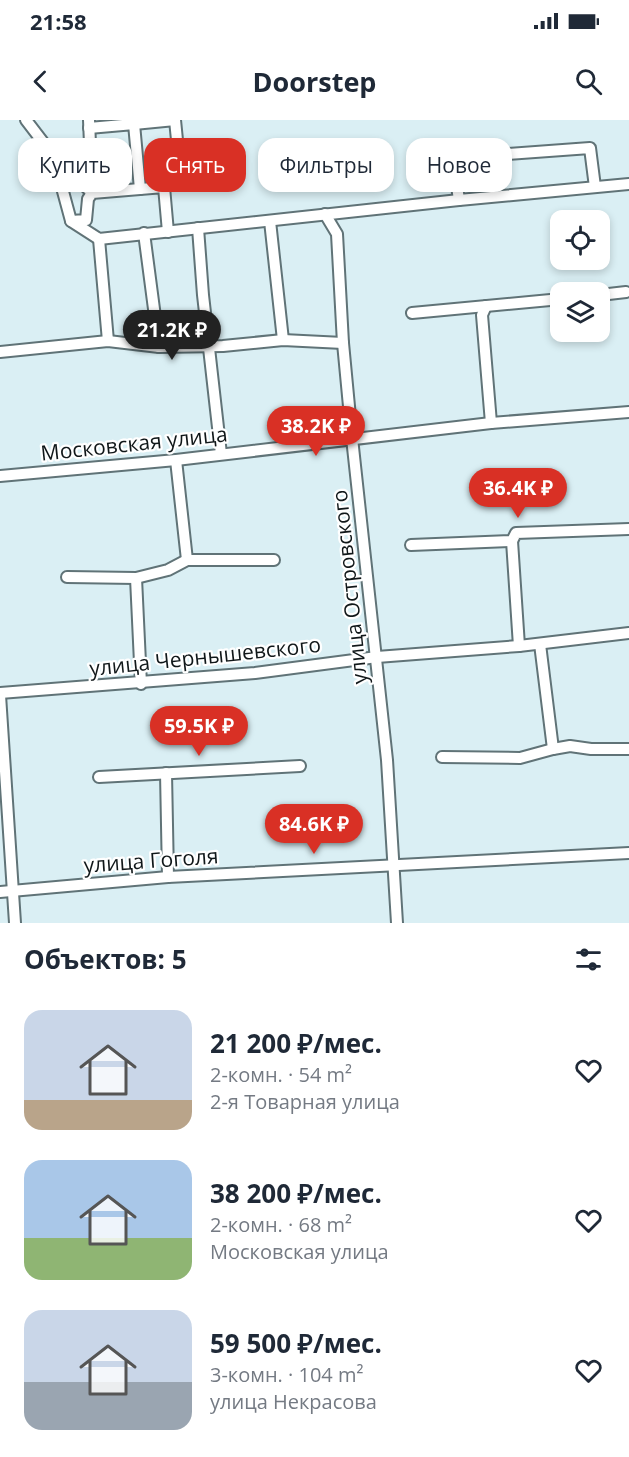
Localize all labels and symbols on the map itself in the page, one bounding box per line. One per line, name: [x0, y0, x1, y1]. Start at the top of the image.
pin: 21.2K ₽: [117, 310, 227, 361]
pin: 38.2K ₽: [261, 406, 371, 457]
street label: Московская улица: [39, 419, 229, 467]
pin: 36.4K ₽: [463, 468, 573, 519]
street label: улица Островского: [325, 488, 373, 686]
street label: улица Чернышевского: [88, 630, 322, 682]
pin: 59.5K ₽: [144, 706, 254, 757]
pin: 84.6K ₽: [259, 804, 369, 855]
street label: улица Гоголя: [83, 841, 219, 879]

